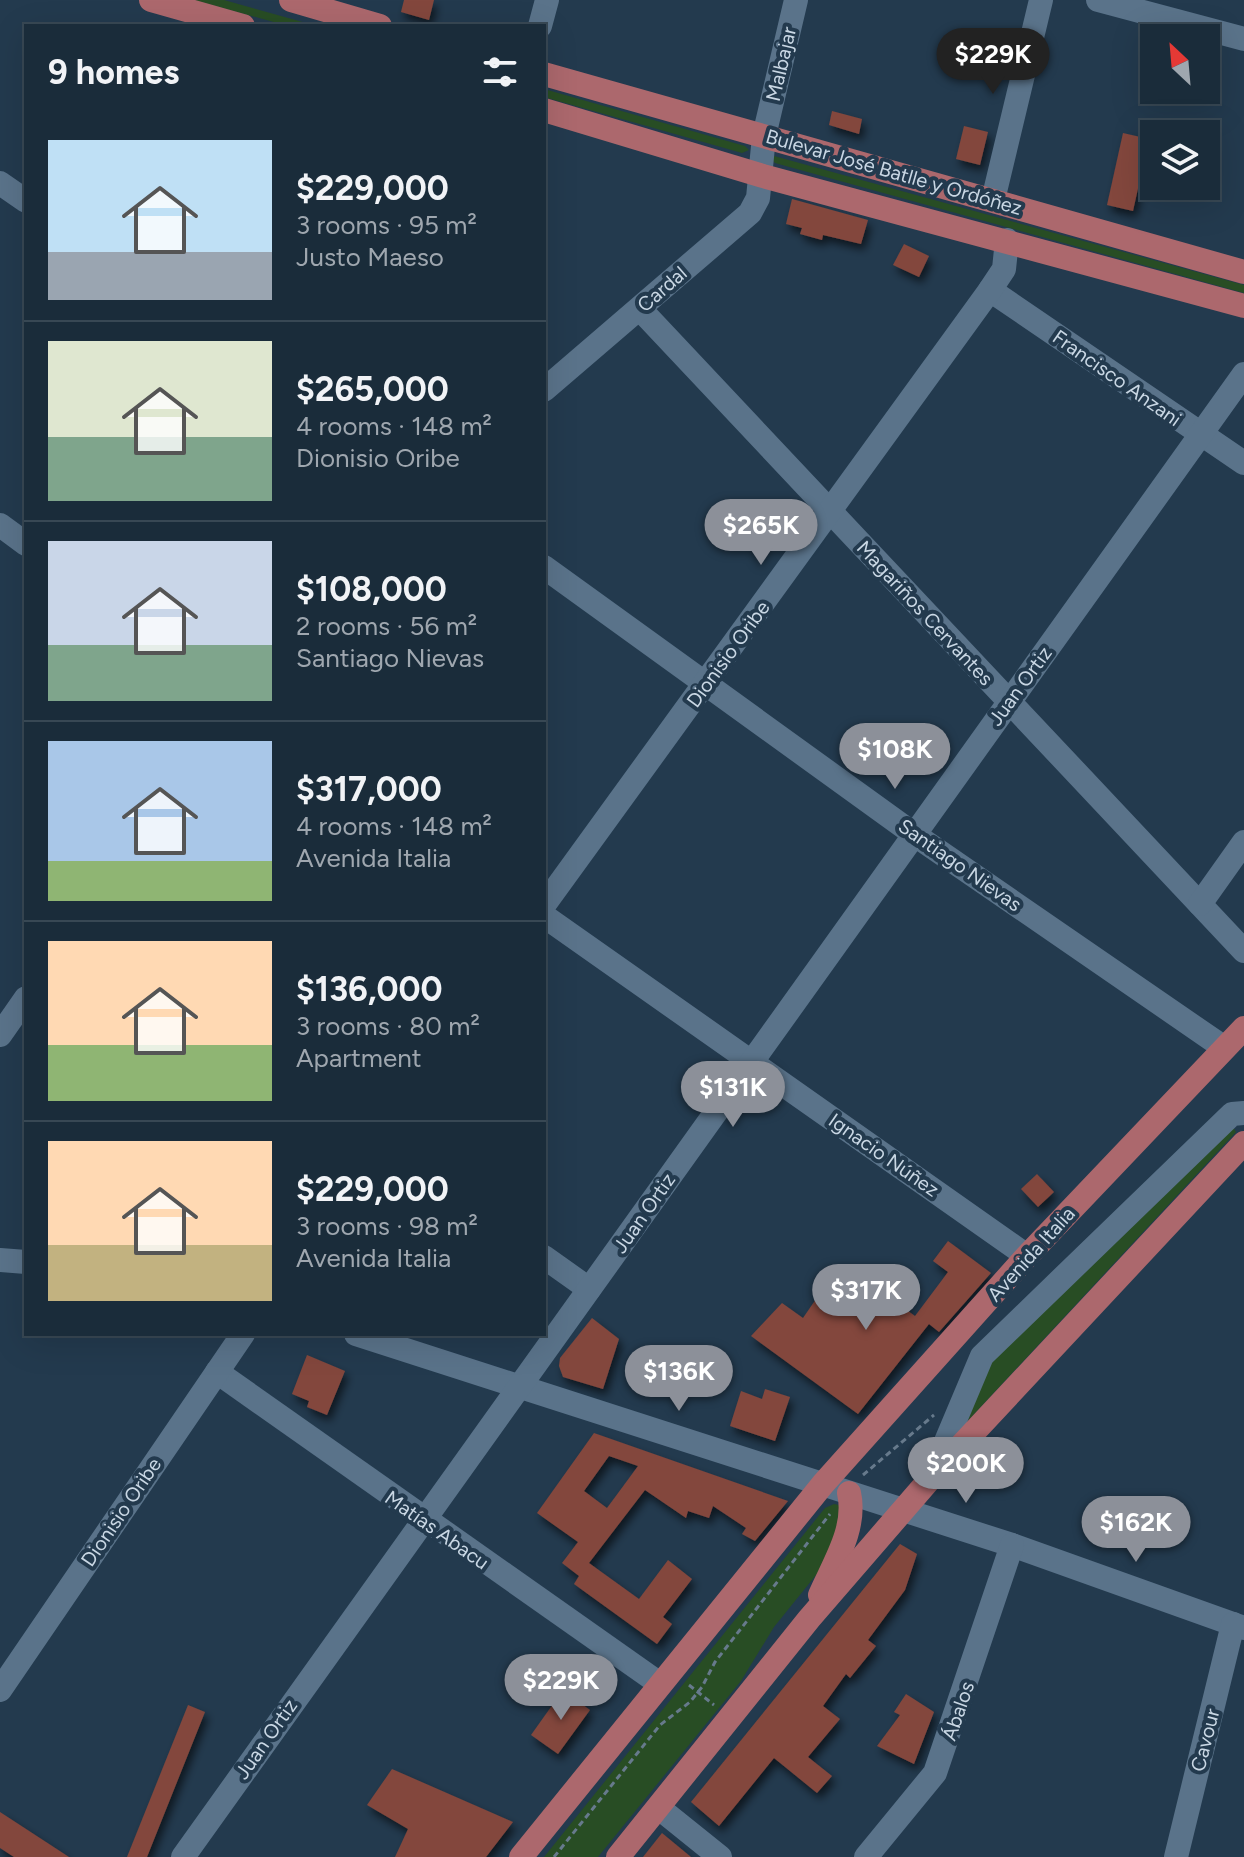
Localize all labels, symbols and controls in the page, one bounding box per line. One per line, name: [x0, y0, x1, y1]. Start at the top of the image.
street label: Malbajar: [761, 24, 801, 104]
north arrow: [1140, 24, 1220, 104]
map controls: [1140, 24, 1220, 200]
pin: $229K: [937, 28, 1049, 96]
text: $229K: [955, 38, 1031, 70]
icon: filters: [478, 50, 522, 94]
text: 9 homes: [48, 52, 179, 93]
button: layers: [1140, 120, 1220, 200]
street label: Bulevar José Batlle y Ordóñez: [763, 124, 1025, 220]
text: $229,000: [296, 168, 449, 209]
icon: home: [112, 172, 208, 268]
text: 3 rooms · 95 m²: [296, 209, 477, 241]
text: Justo Maeso: [296, 241, 444, 273]
street label: Cardal: [632, 261, 692, 317]
street label: Francisco Anzani: [1048, 325, 1186, 431]
text: $265,000: [296, 369, 449, 410]
icon: home: [112, 373, 208, 469]
text: 4 rooms · 148 m²: [296, 410, 492, 442]
text: Dionisio Oribe: [296, 442, 460, 474]
pin: $265K: [705, 499, 817, 567]
text: $265K: [723, 509, 799, 541]
street label: Magariños Cervantes: [852, 536, 998, 690]
text: $108,000: [296, 569, 447, 610]
icon: home: [112, 573, 208, 669]
street label: Dionisio Oribe: [681, 596, 775, 712]
text: 2 rooms · 56 m²: [296, 610, 477, 642]
text: Santiago Nievas: [296, 642, 484, 674]
street label: Juan Ortiz: [983, 642, 1057, 730]
pin: $108K: [839, 723, 951, 791]
text: $108K: [857, 733, 933, 765]
text: $317,000: [296, 769, 442, 810]
icon: home: [112, 773, 208, 869]
text: 4 rooms · 148 m²: [296, 810, 492, 842]
street label: Santiago Nievas: [894, 814, 1026, 916]
text: Avenida Italia: [296, 842, 451, 874]
text: $136,000: [296, 969, 443, 1010]
icon: home: [112, 973, 208, 1069]
text: 3 rooms · 80 m²: [296, 1010, 480, 1042]
text: Apartment: [296, 1042, 422, 1074]
pin: $131K: [677, 1061, 789, 1129]
text: $131K: [699, 1071, 767, 1103]
street label: Ignacio Núñez: [824, 1108, 944, 1202]
street label: Juan Ortiz: [608, 1168, 680, 1258]
text: $229,000: [296, 1169, 449, 1210]
icon: home: [112, 1173, 208, 1269]
street label: Avenida Italia: [982, 1202, 1080, 1306]
text: 3 rooms · 98 m²: [296, 1210, 478, 1242]
text: Avenida Italia: [296, 1242, 451, 1274]
pin: $317K: [810, 1264, 922, 1332]
text: $317K: [830, 1274, 902, 1306]
pin: $136K: [623, 1345, 735, 1413]
text: $136K: [643, 1355, 715, 1387]
pin: $200K: [910, 1437, 1022, 1505]
text: $200K: [926, 1447, 1006, 1479]
street label: Dionisio Oribe: [76, 1453, 166, 1571]
street label: Matías Abacu: [380, 1485, 494, 1575]
pin: $162K: [1080, 1496, 1192, 1564]
text: $162K: [1100, 1506, 1172, 1538]
pin: $229K: [505, 1654, 617, 1722]
text: $229K: [523, 1664, 599, 1696]
street label: Ábalos: [937, 1678, 979, 1744]
street label: Juan Ortiz: [230, 1694, 302, 1784]
street label: Cavour: [1186, 1706, 1224, 1774]

